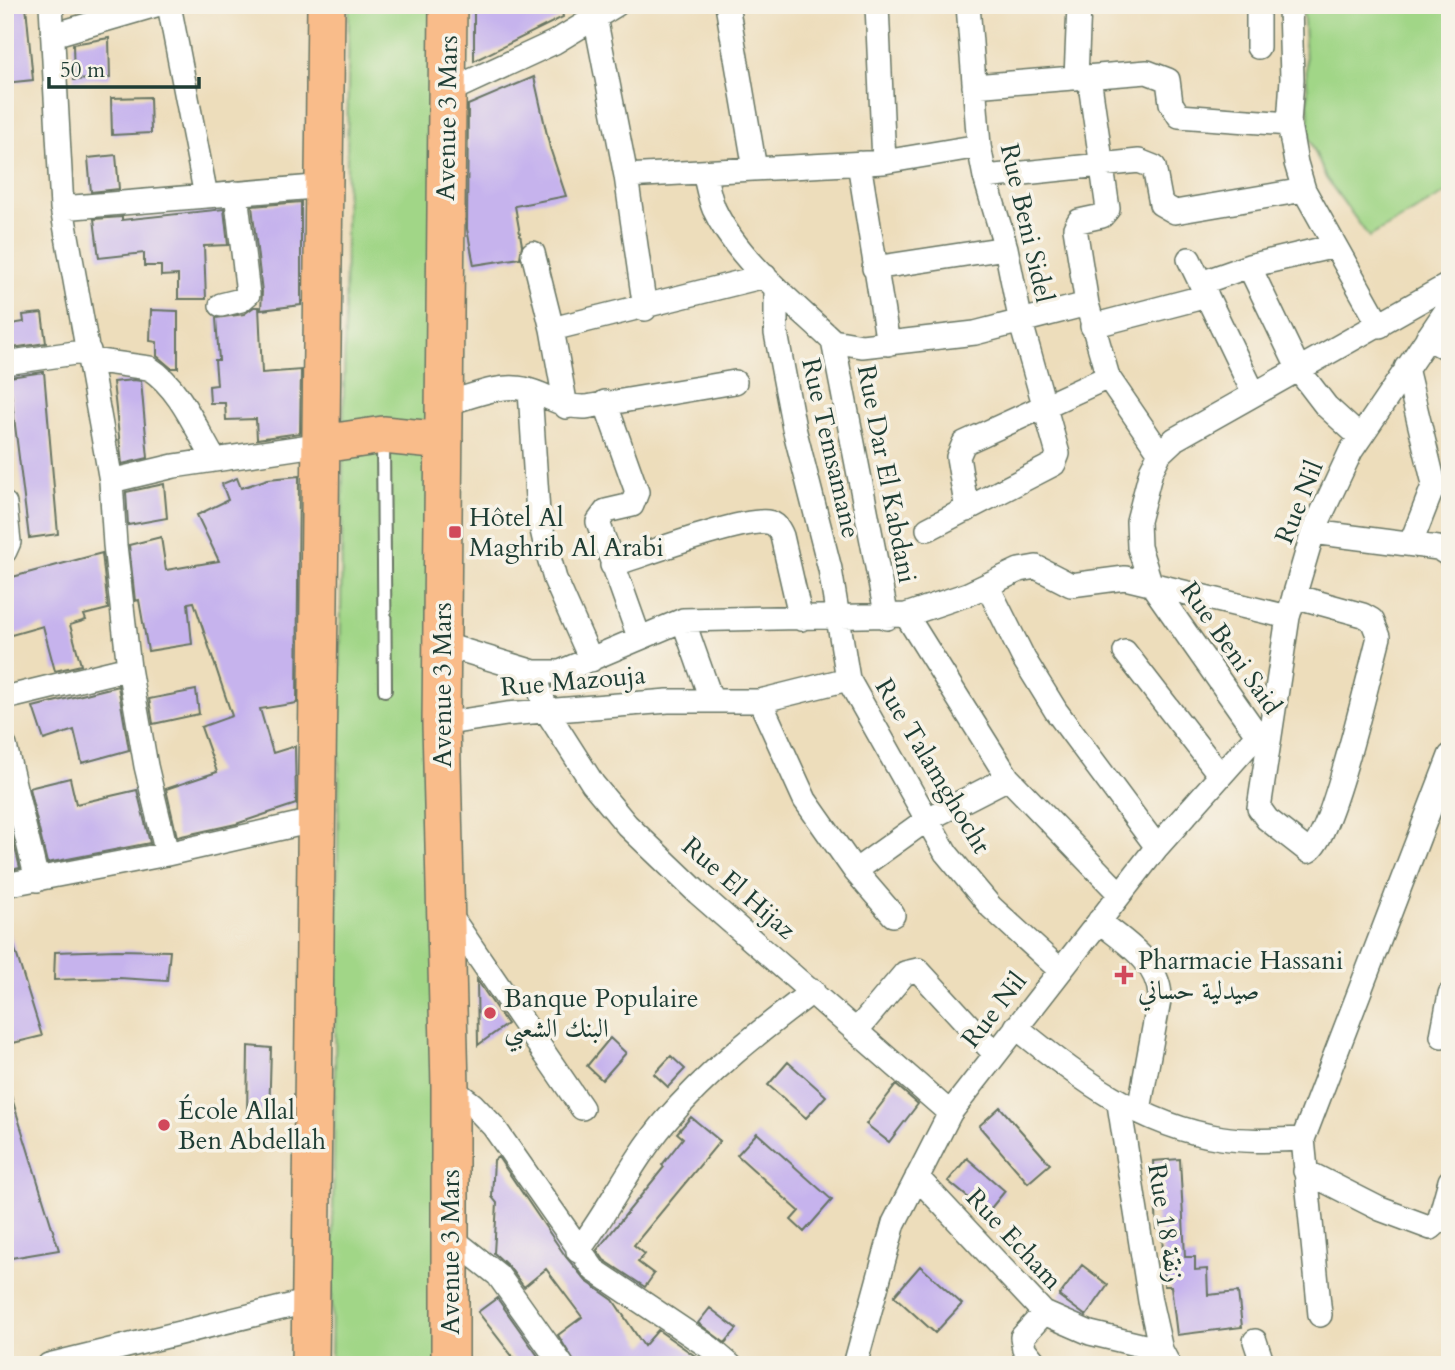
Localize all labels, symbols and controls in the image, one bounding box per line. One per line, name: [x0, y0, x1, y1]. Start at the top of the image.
street label: Avenue 3 Mars: [428, 35, 466, 201]
scale bar: [49, 46, 200, 90]
text: 50 m: [60, 56, 105, 85]
street label: Rue Beni Sidel: [992, 140, 1062, 306]
street label: Rue Temsamane: [793, 355, 869, 541]
street label: Rue Dar El Kabdani: [849, 362, 925, 586]
street label: Rue Nil: [1266, 455, 1332, 549]
place label: Hôtel Al Maghrib Al Arabi: [469, 500, 664, 565]
marker: Hôtel Al Maghrib Al Arabi: [447, 524, 463, 540]
street label: Rue Beni Said: [1172, 574, 1290, 722]
street label: Avenue 3 Mars: [425, 602, 460, 768]
street label: Rue Mazouja: [499, 657, 647, 705]
street label: Rue Talamghocht: [867, 672, 999, 860]
street label: Rue El Hijaz: [675, 829, 804, 947]
place label: Pharmacie Hassani صيدلية حساني: [1138, 943, 1343, 1012]
street label: Rue Nil: [953, 965, 1035, 1055]
marker: Pharmacie Hassani صيدلية حساني: [1116, 967, 1132, 983]
place label: Banque Populaire البنك الشعبي: [504, 981, 699, 1052]
marker: Banque Populaire البنك الشعبي: [482, 1005, 498, 1021]
place label: École Allal Ben Abdellah: [178, 1093, 326, 1158]
marker: École Allal Ben Abdellah: [156, 1117, 172, 1133]
street label: Rue 18 زنقة: [1139, 1161, 1193, 1285]
street label: Avenue 3 Mars: [433, 1169, 468, 1335]
street label: Rue Echam: [958, 1181, 1070, 1297]

